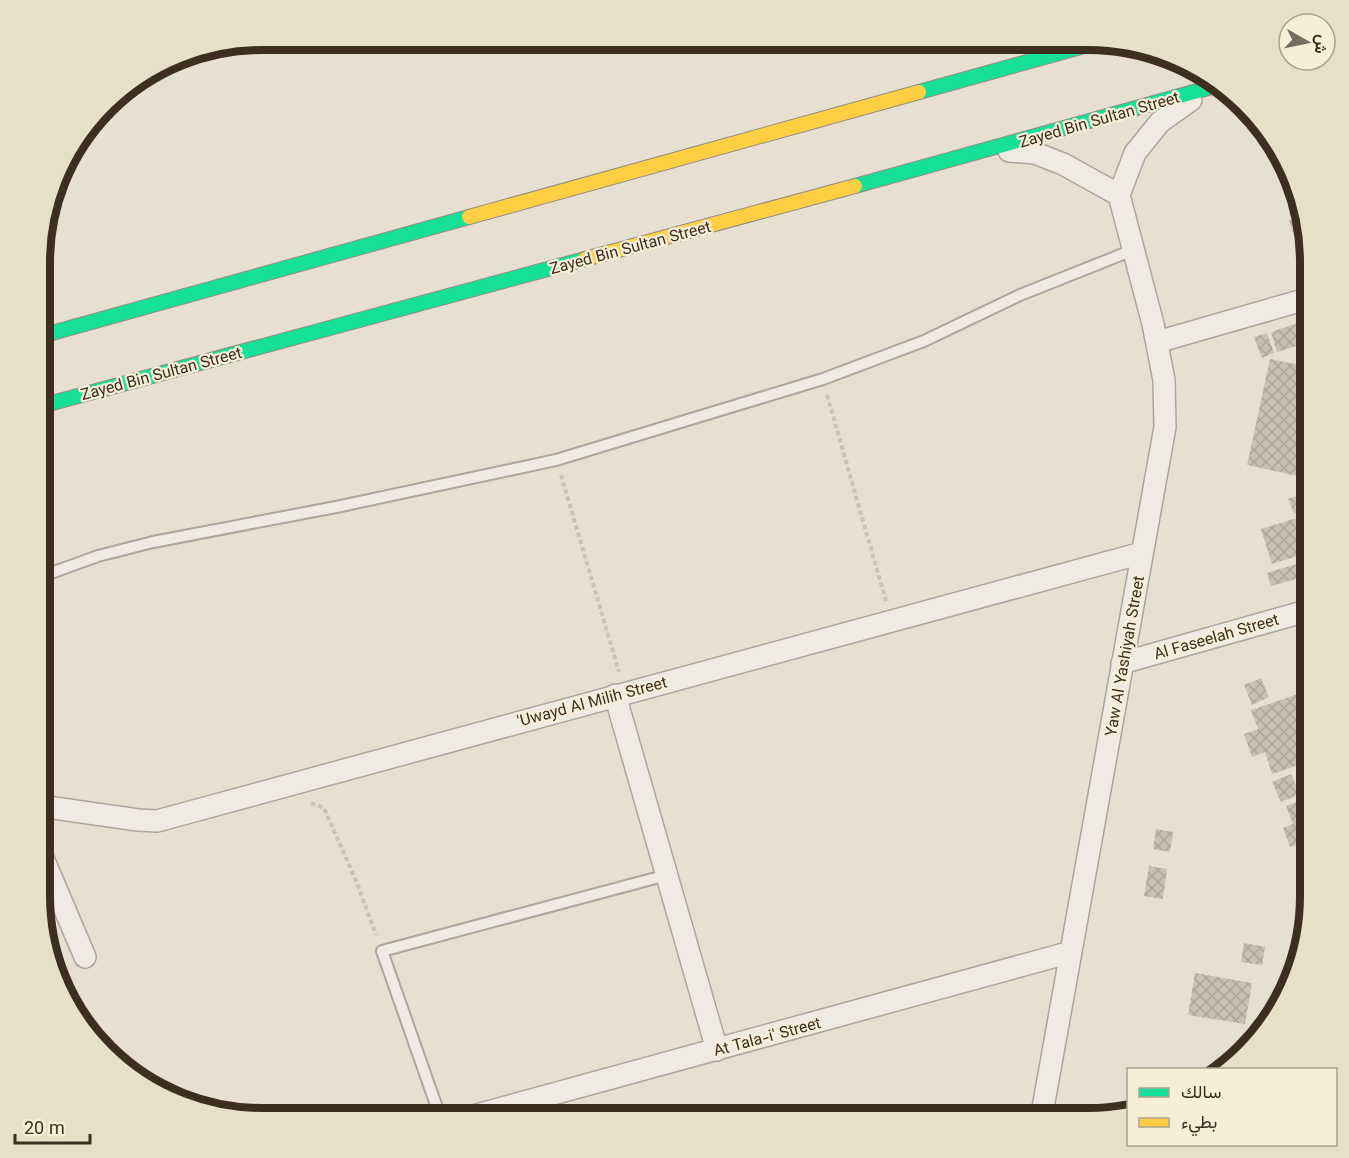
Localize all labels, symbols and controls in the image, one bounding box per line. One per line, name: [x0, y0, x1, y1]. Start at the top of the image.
north arrow: [1277, 12, 1337, 72]
text: ش: [1305, 33, 1333, 55]
street label: Zayed Bin Sultan Street: [1016, 87, 1183, 156]
street label: Zayed Bin Sultan Street: [547, 216, 714, 283]
street label: Zayed Bin Sultan Street: [78, 342, 245, 409]
street label: Yaw Al Yashiyah Street: [1100, 574, 1153, 739]
street label: Al Faseelah Street: [1151, 609, 1282, 668]
street label: 'Uwayd Al Milih Street: [515, 671, 670, 735]
street label: At Tala-i' Street: [711, 1012, 824, 1065]
legend: [1127, 1068, 1337, 1146]
text: سالك: [1181, 1080, 1221, 1108]
scale bar: [15, 1107, 90, 1145]
text: بطيء: [1181, 1110, 1217, 1138]
text: 20 m: [24, 1116, 65, 1144]

